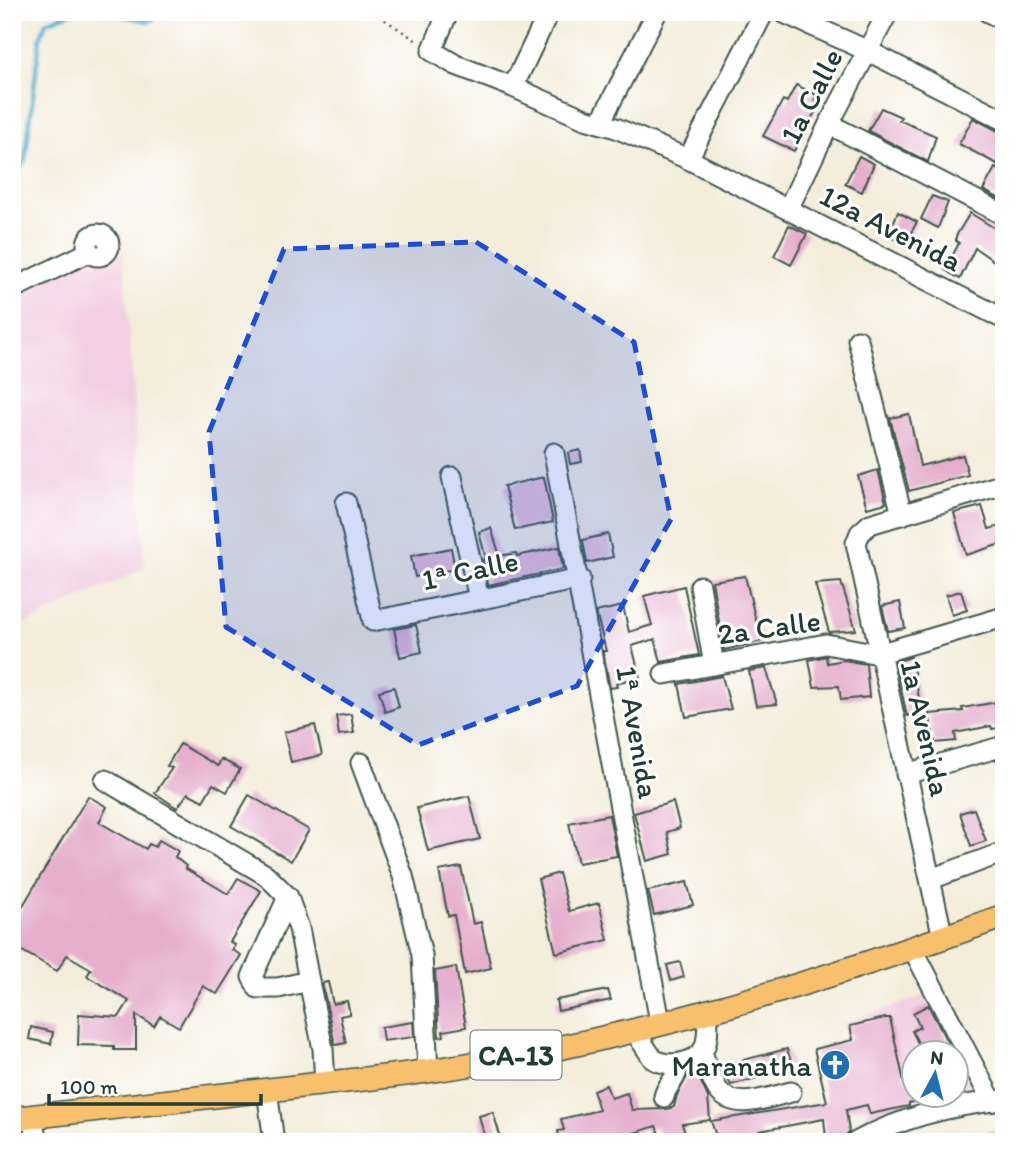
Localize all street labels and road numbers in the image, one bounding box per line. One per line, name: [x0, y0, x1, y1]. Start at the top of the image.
street label: 1a Calle: [771, 42, 851, 150]
street label: 12a Avenida: [814, 176, 969, 280]
street label: 1ª Calle: [418, 542, 522, 598]
street label: 2a Calle: [715, 601, 823, 653]
street label: 1a Avenida: [892, 656, 960, 800]
street label: 1ª Avenida: [608, 663, 668, 802]
road number: CA-13: [470, 1030, 562, 1080]

